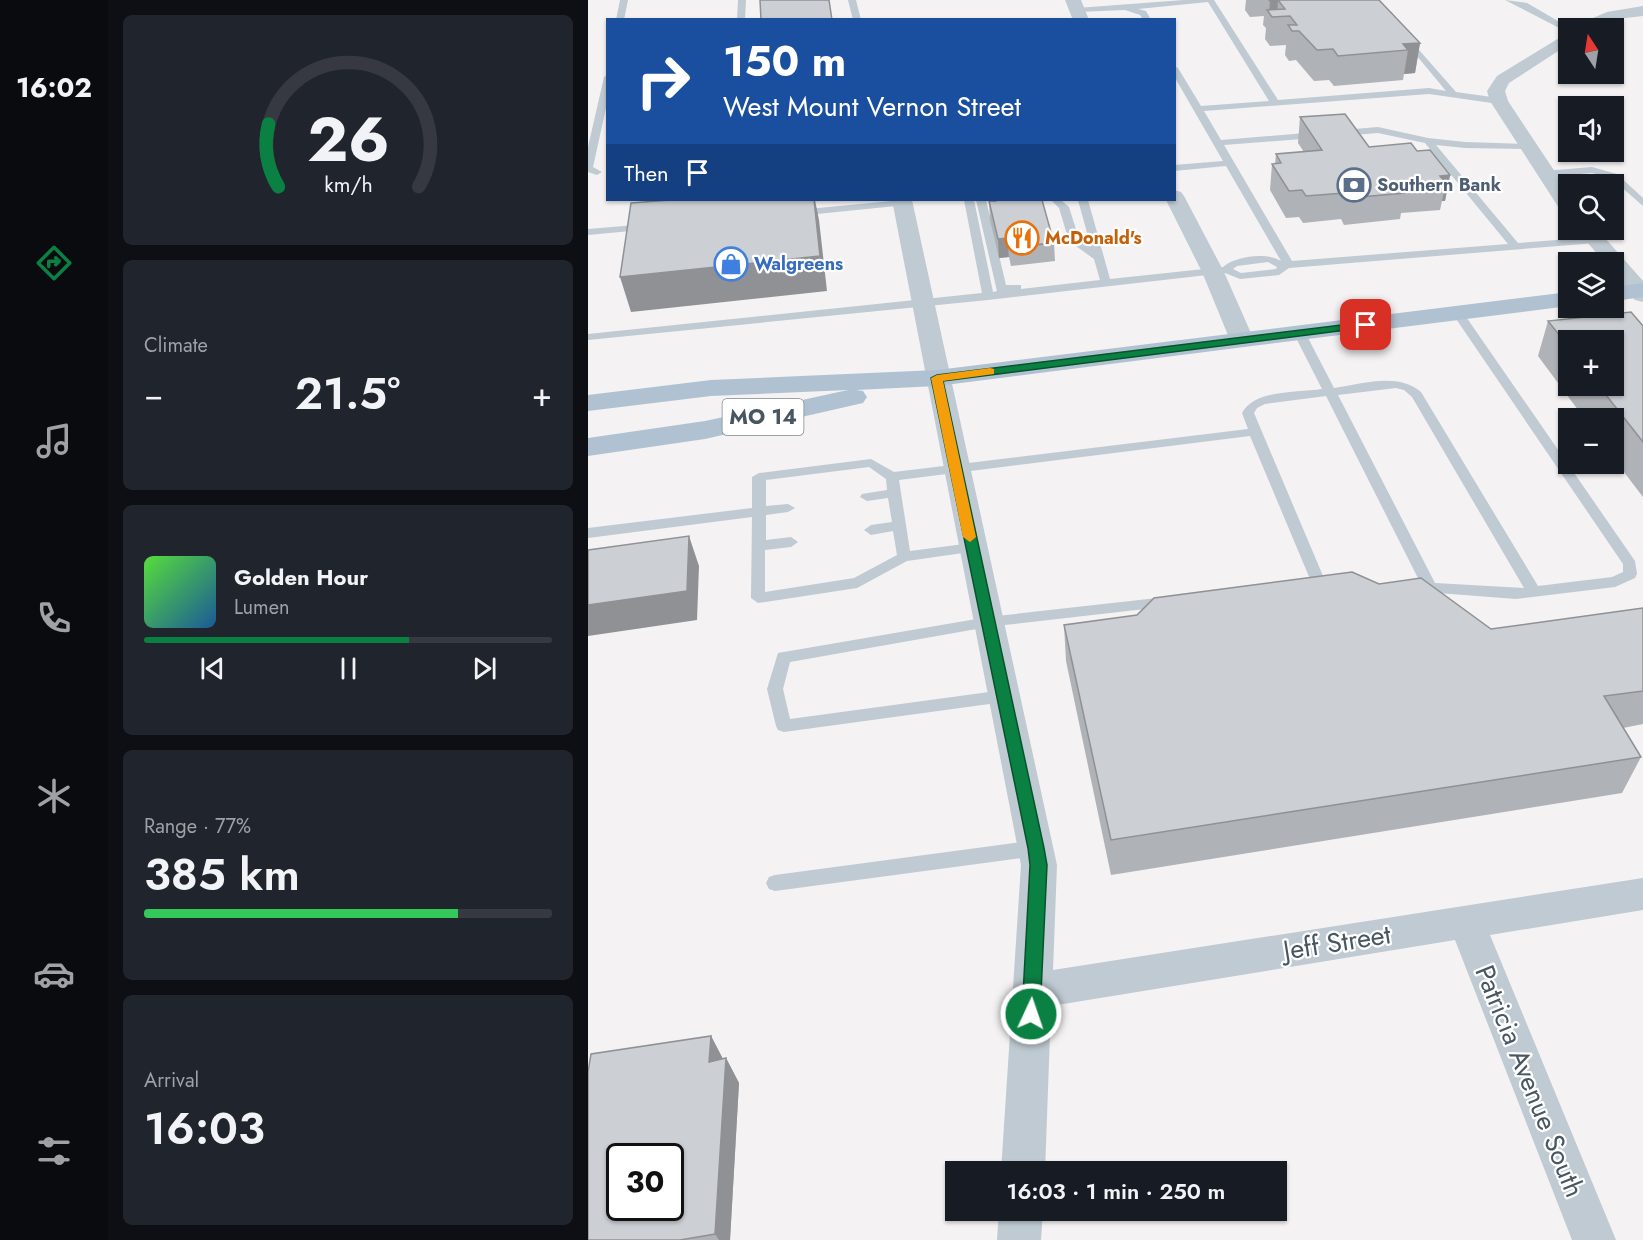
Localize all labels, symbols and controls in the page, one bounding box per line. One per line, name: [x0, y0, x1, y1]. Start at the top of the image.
north arrow: [1558, 18, 1624, 84]
map controls: [1558, 18, 1624, 474]
text: 150 m: [723, 31, 846, 92]
icon: right: [624, 42, 702, 120]
text: 16:02: [16, 68, 92, 107]
text: West Mount Vernon Street: [723, 87, 1021, 126]
text: 26: [307, 94, 389, 184]
button: sound: [1558, 96, 1624, 162]
icon: arrive: [681, 156, 714, 189]
text: Then: [624, 157, 669, 189]
bank icon: Southern Bank: [1336, 167, 1372, 203]
text: km/h: [324, 169, 372, 200]
place label: Southern Bank: [1377, 172, 1502, 198]
button: search: [1558, 174, 1624, 240]
restaurant icon: McDonald's: [1004, 220, 1040, 256]
place label: McDonald's: [1045, 225, 1142, 251]
icon: directions: [33, 242, 75, 284]
shop icon: Walgreens: [713, 246, 749, 282]
place label: Walgreens: [754, 251, 843, 277]
button: layers: [1558, 252, 1624, 318]
pin: [1340, 299, 1391, 350]
icon: arrive: [1349, 308, 1382, 341]
button: +: [1558, 330, 1624, 396]
text: Climate: [144, 331, 208, 360]
text: 21.5°: [295, 361, 400, 426]
text: −: [144, 371, 163, 418]
text: +: [532, 371, 552, 418]
road number: MO 14: [722, 399, 804, 435]
button: −: [1558, 408, 1624, 474]
icon: music: [33, 420, 75, 462]
text: Golden Hour: [234, 561, 368, 593]
text: Lumen: [234, 593, 290, 622]
icon: phone: [33, 597, 75, 639]
icon: previous: [196, 652, 229, 685]
icon: pause: [332, 652, 365, 685]
icon: next: [468, 652, 501, 685]
icon: climate: [33, 775, 75, 817]
text: Range · 77%: [144, 812, 251, 841]
text: 385 km: [144, 842, 300, 907]
street label: Jeff Street: [1277, 914, 1394, 970]
icon: car: [33, 953, 75, 995]
street label: Patricia Avenue South: [1466, 959, 1594, 1203]
position arrow: [999, 982, 1063, 1046]
text: Arrival: [144, 1066, 199, 1095]
text: 16:03: [144, 1096, 265, 1161]
icon: filters: [33, 1130, 75, 1172]
speed limit sign: 30: [606, 1143, 684, 1221]
text: 16:03 · 1 min · 250 m: [1007, 1175, 1225, 1207]

